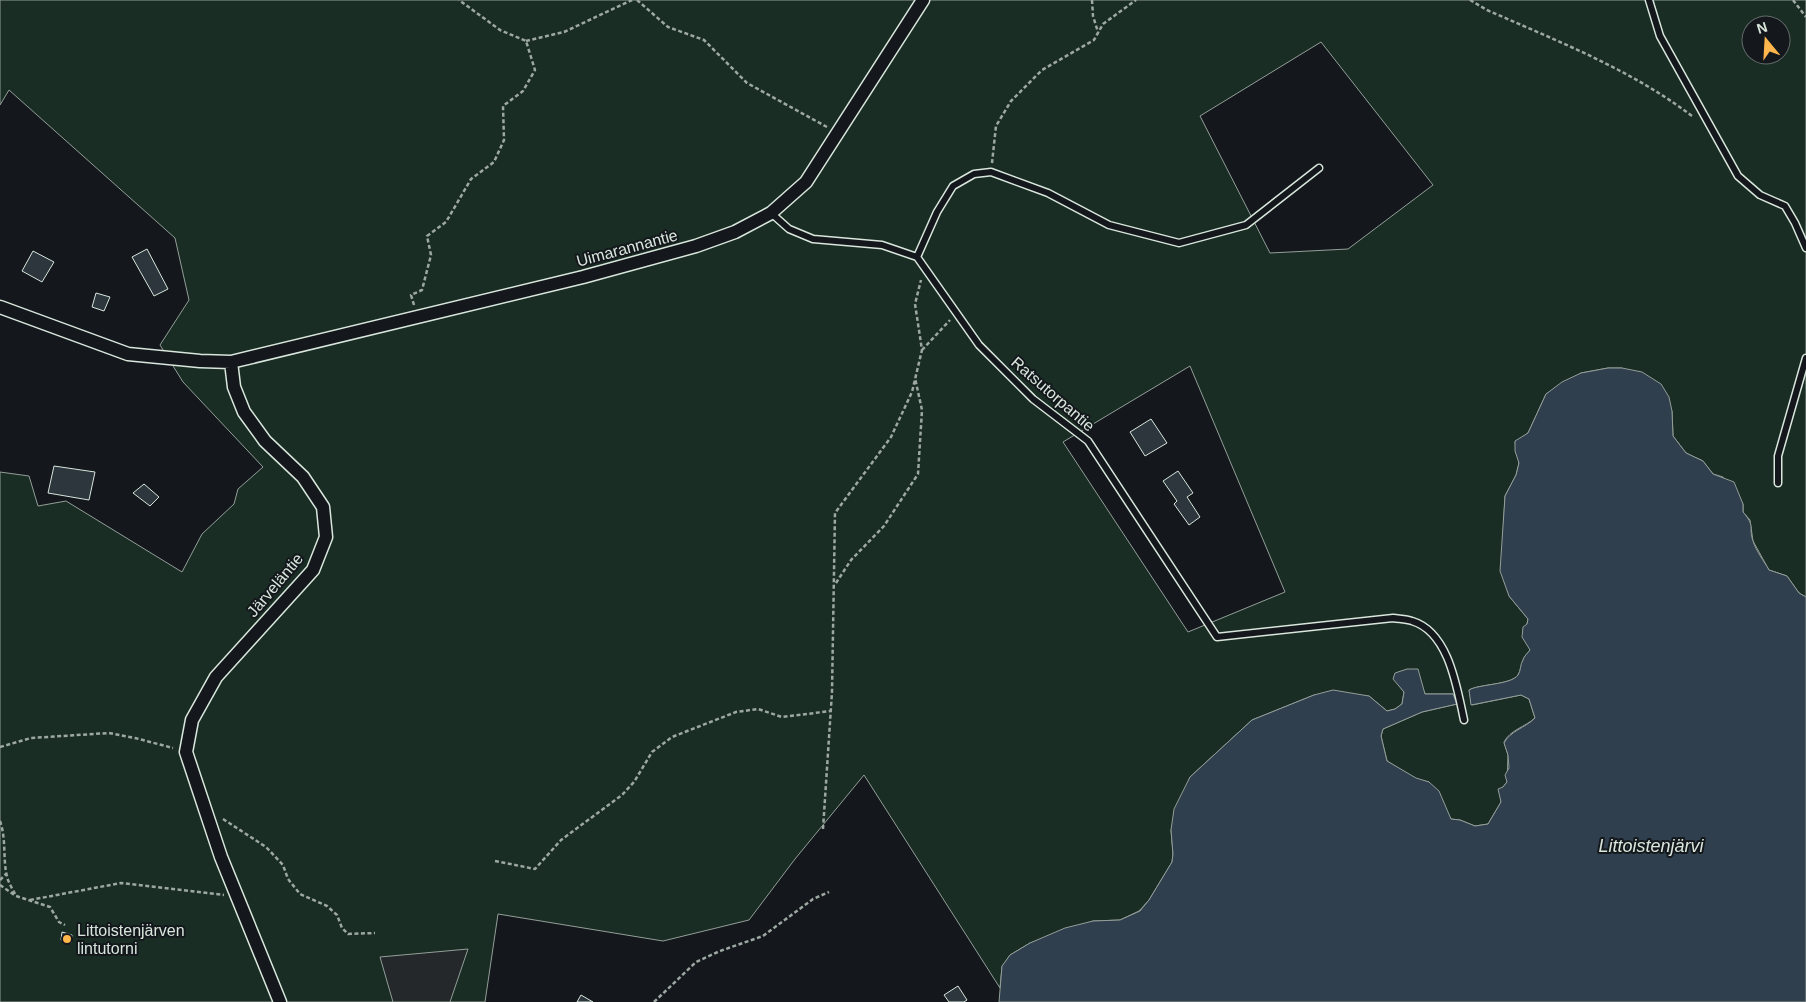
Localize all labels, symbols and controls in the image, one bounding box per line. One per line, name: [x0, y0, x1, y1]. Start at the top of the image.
north arrow: [1741, 15, 1791, 65]
text: N: [1755, 18, 1769, 37]
street label: Uimarannantie: [575, 226, 680, 270]
street label: Ratsutorpantie: [1008, 353, 1098, 435]
street label: Järveläntie: [244, 550, 306, 620]
water label: Littoistenjärvi: [1598, 836, 1705, 856]
place label: Littoistenjärven lintutorni: [77, 922, 185, 957]
marker: Littoistenjärven lintutorni: [61, 933, 73, 945]

